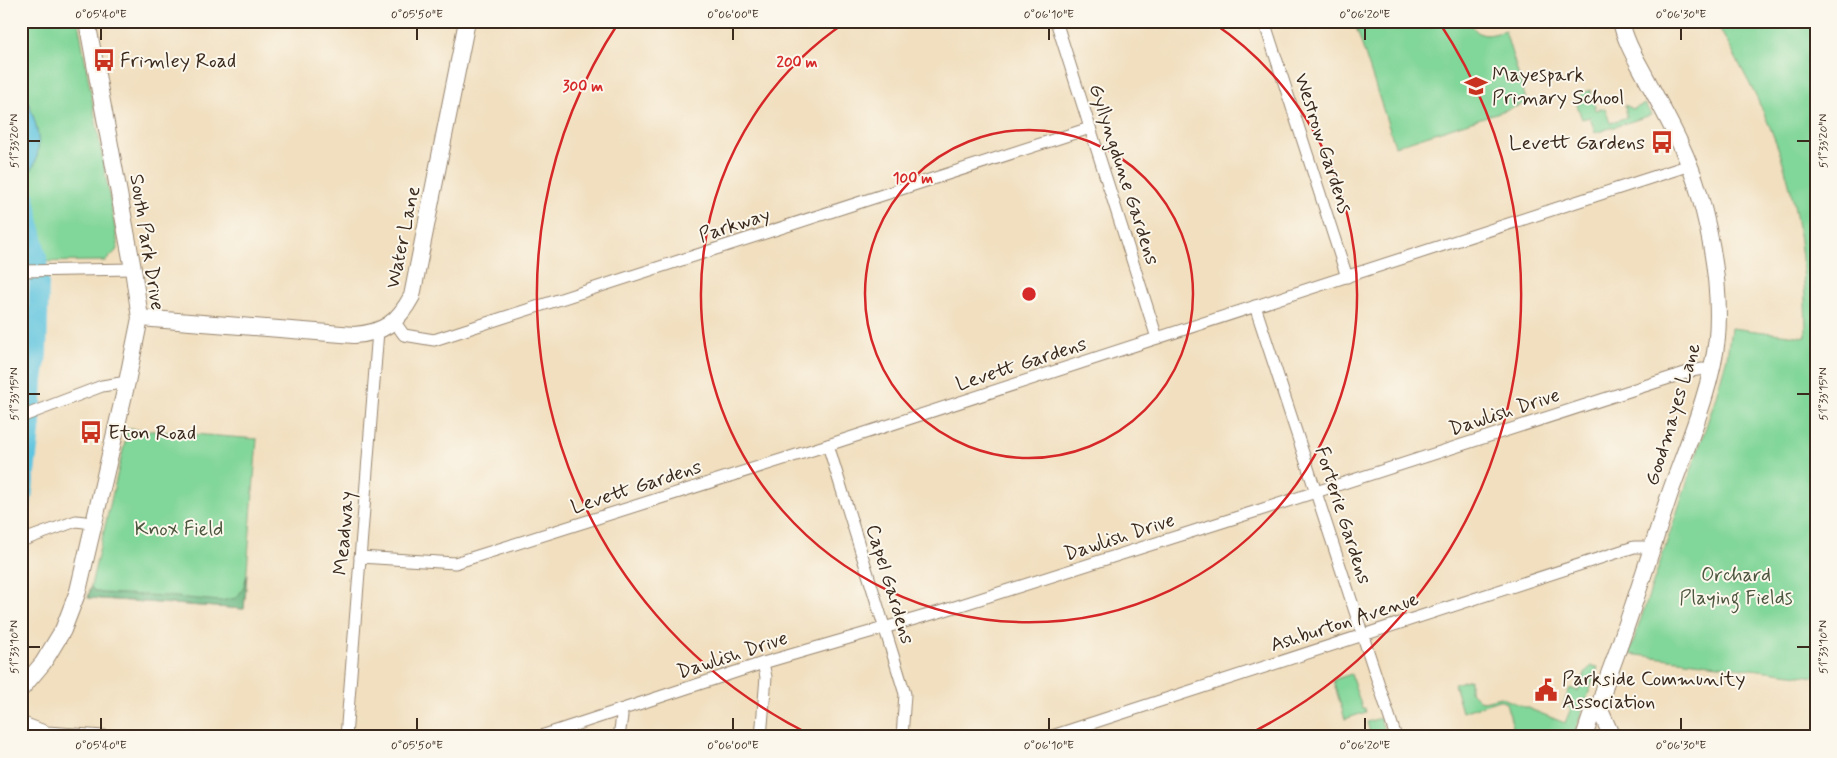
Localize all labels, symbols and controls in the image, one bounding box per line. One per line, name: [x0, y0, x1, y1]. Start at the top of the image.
text: 0°05'40"E: [75, 7, 127, 23]
text: 0°05'50"E: [391, 7, 443, 23]
text: 0°06'00"E: [707, 7, 759, 23]
text: 0°06'10"E: [1024, 7, 1074, 23]
text: 0°06'20"E: [1340, 7, 1390, 23]
text: 0°06'30"E: [1656, 7, 1706, 23]
bus stop icon: Frimley Road: [91, 47, 117, 73]
place label: Frimley Road: [120, 48, 236, 75]
text: 200 m: [777, 53, 818, 73]
place label: Mayespark Primary School: [1492, 62, 1624, 112]
street label: Westrow Gardens: [1287, 70, 1358, 217]
school or university icon: Mayespark Primary School: [1463, 73, 1489, 99]
text: 300 m: [563, 77, 603, 97]
street label: Gyllyngdune Gardens: [1082, 80, 1166, 268]
text: 51°33'20"N: [7, 114, 23, 168]
text: 51°33'20"N: [1816, 114, 1832, 168]
bus stop icon: Levett Gardens: [1649, 129, 1675, 155]
place label: Levett Gardens: [1509, 130, 1645, 157]
text: 100 m: [893, 169, 933, 189]
street label: South Park Drive: [122, 172, 171, 312]
street label: Water Lane: [379, 183, 428, 291]
street label: Parkway: [695, 201, 774, 250]
centre of rings: [1020, 285, 1038, 303]
street label: Levett Gardens: [953, 331, 1090, 398]
street label: Goodmayes Lane: [1639, 340, 1708, 489]
text: 51°33'15"N: [7, 367, 23, 421]
text: 51°33'15"N: [1816, 367, 1832, 421]
street label: Dawlish Drive: [1446, 382, 1563, 443]
bus stop icon: Eton Road: [78, 419, 104, 445]
place label: Eton Road: [108, 420, 196, 447]
street label: Forterie Gardens: [1308, 443, 1378, 588]
street label: Levett Gardens: [568, 454, 705, 521]
street label: Meadway: [327, 490, 362, 576]
street label: Dawlish Drive: [1061, 507, 1178, 568]
park label: Knox Field: [134, 516, 224, 543]
street label: Capel Gardens: [859, 521, 921, 648]
park label: Orchard Playing Fields: [1679, 562, 1793, 614]
street label: Ashburton Avenue: [1267, 586, 1422, 659]
text: 51°33'10"N: [7, 620, 23, 674]
text: 51°33'10"N: [1816, 620, 1832, 674]
street label: Dawlish Drive: [674, 625, 791, 686]
place label: Parkside Community Association: [1562, 666, 1746, 716]
public building icon: Parkside Community Association: [1533, 677, 1559, 703]
text: 0°05'40"E: [75, 738, 127, 754]
text: 0°05'50"E: [391, 738, 443, 754]
text: 0°06'00"E: [707, 738, 759, 754]
text: 0°06'10"E: [1024, 738, 1074, 754]
text: 0°06'20"E: [1340, 738, 1390, 754]
text: 0°06'30"E: [1656, 738, 1706, 754]

